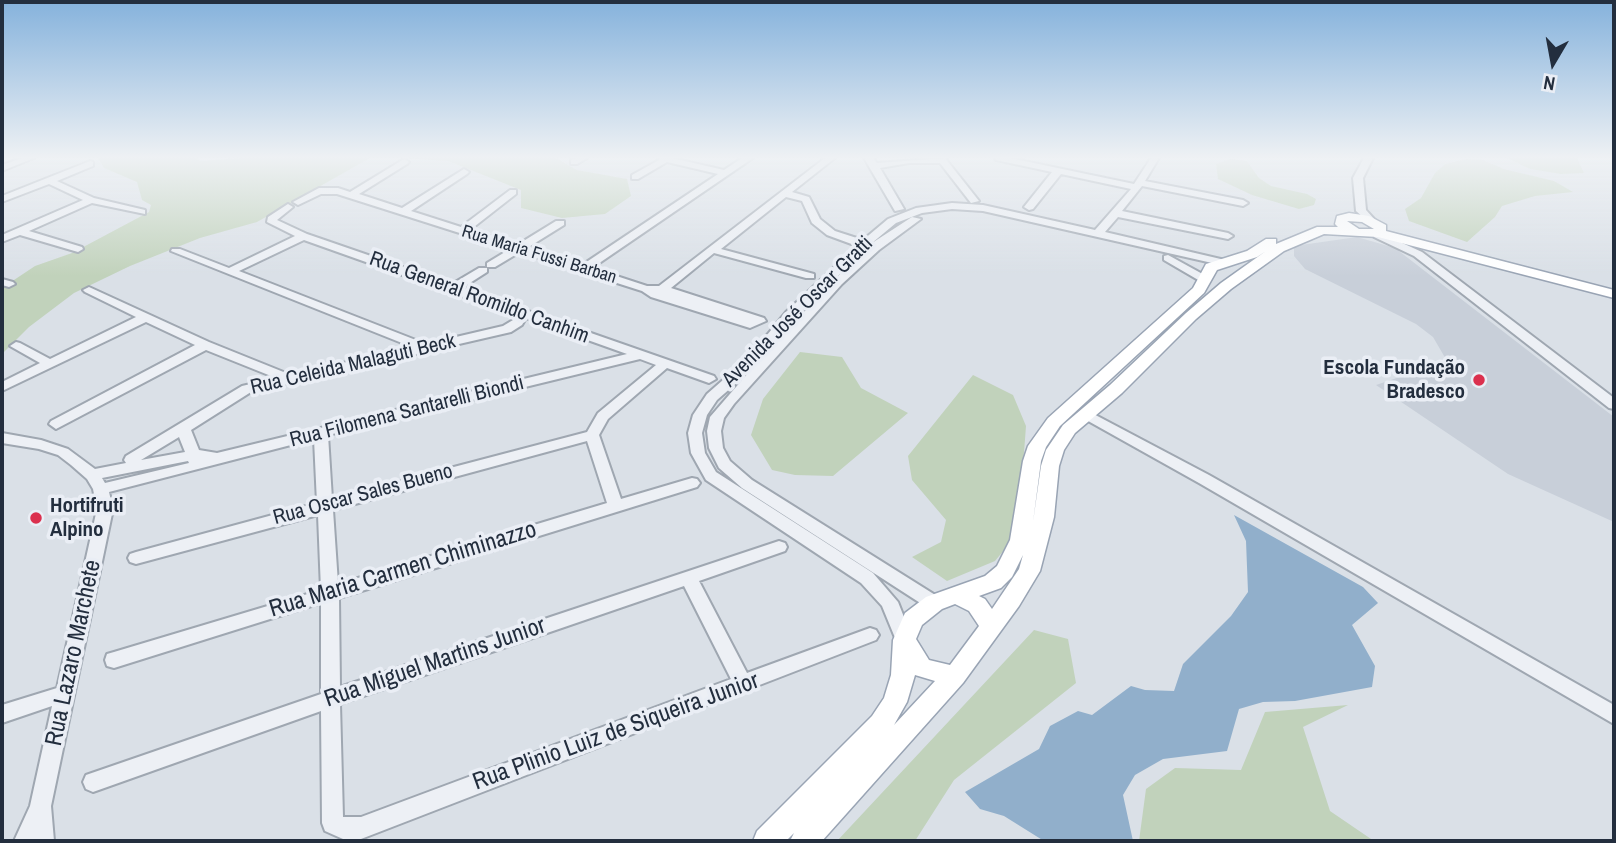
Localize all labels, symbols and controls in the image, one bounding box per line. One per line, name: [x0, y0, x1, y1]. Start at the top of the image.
north arrow: [1518, 28, 1588, 98]
text: N: [1542, 70, 1557, 97]
street label: Rua Maria Fussi Barban: [459, 221, 619, 289]
street label: Avenida José Oscar Gratti: [717, 231, 879, 393]
street label: Rua General Romildo Canhim: [366, 247, 592, 349]
street label: Rua Celeida Malaguti Beck: [248, 329, 458, 401]
place label: Escola Fundação Bradesco: [1323, 355, 1465, 405]
street label: Rua Filomena Santarelli Biondi: [287, 371, 527, 453]
marker: Escola Fundação Bradesco: [1471, 372, 1487, 388]
street label: Rua Oscar Sales Bueno: [271, 459, 455, 531]
place label: Hortifruti Alpino: [50, 493, 124, 543]
marker: Hortifruti Alpino: [28, 510, 44, 526]
street label: Rua Maria Carmen Chiminazzo: [266, 516, 540, 624]
street label: Rua Lazaro Marchete: [40, 557, 108, 749]
street label: Rua Miguel Martins Junior: [321, 612, 549, 714]
street label: Rua Plinio Luiz de Siqueira Junior: [469, 667, 763, 797]

